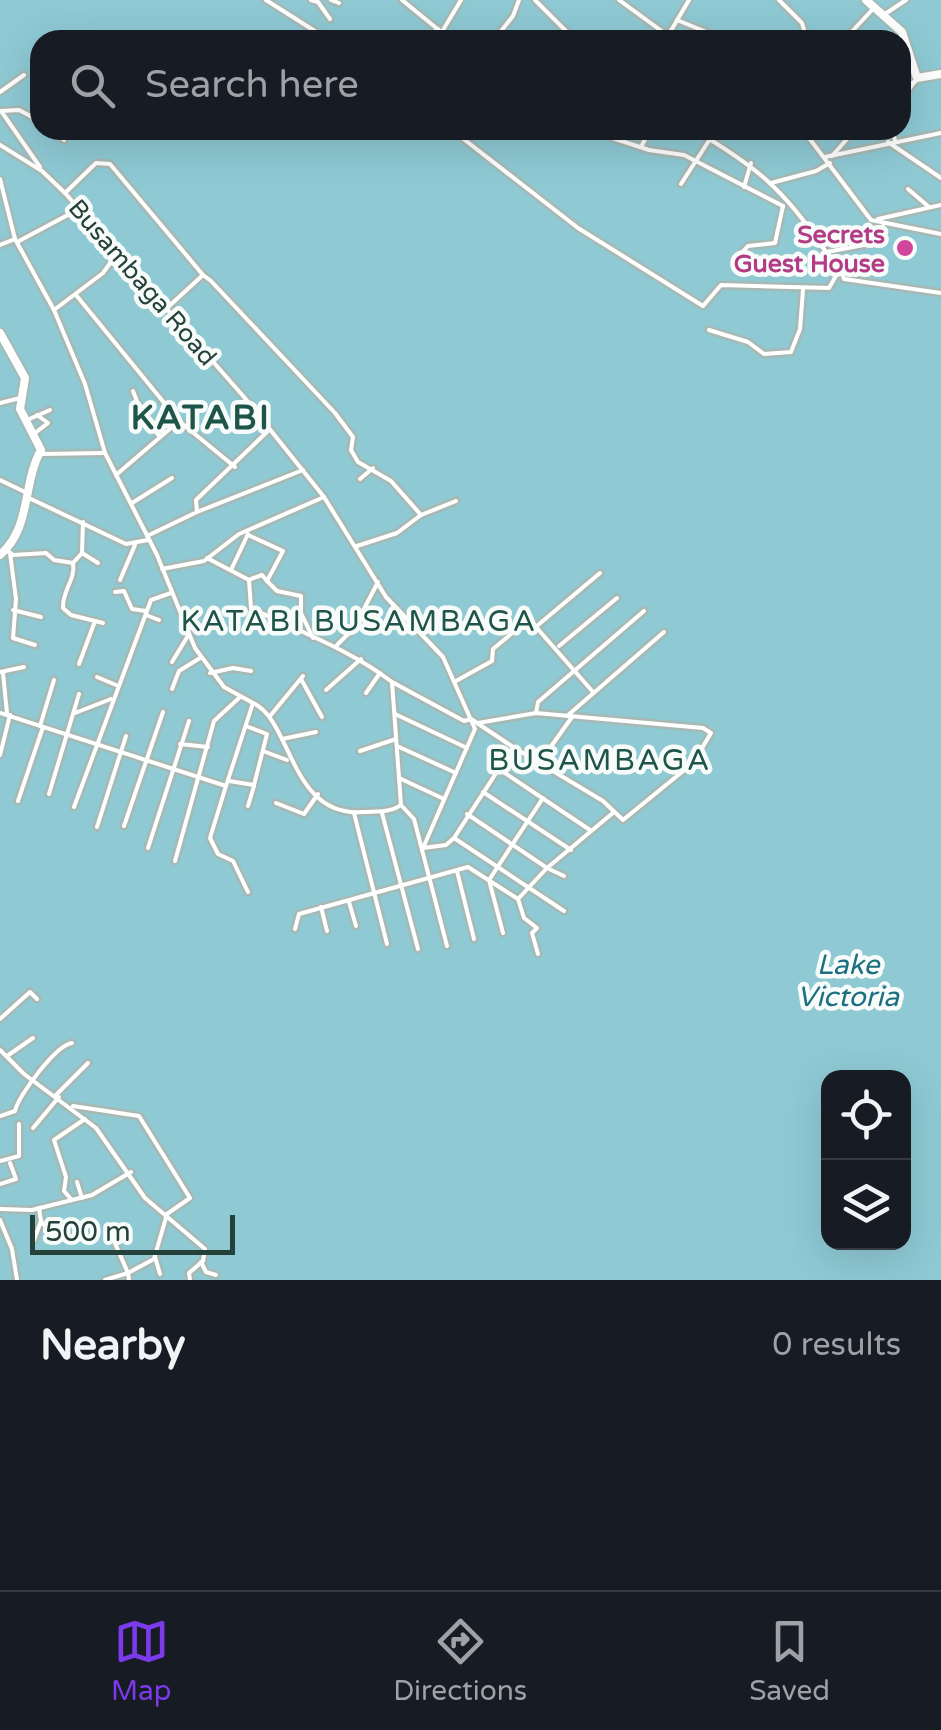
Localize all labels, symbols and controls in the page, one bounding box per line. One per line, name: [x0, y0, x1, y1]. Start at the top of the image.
search box: [30, 30, 911, 140]
icon: search: [65, 58, 120, 113]
text: Search here: [145, 62, 359, 108]
street label: Busambaga Road: [62, 193, 223, 372]
place label: Secrets Guest House: [734, 220, 885, 279]
marker: Secrets Guest House: [894, 237, 916, 259]
district label: KATABI: [130, 397, 272, 439]
district label: KATABI BUSAMBAGA: [180, 603, 538, 640]
district label: BUSAMBAGA: [488, 742, 712, 779]
water label: Lake Victoria: [797, 948, 900, 1014]
map controls: [821, 1070, 911, 1250]
button: locate: [821, 1070, 911, 1160]
button: layers: [821, 1160, 911, 1250]
scale bar: [30, 1210, 235, 1254]
text: 500 m: [45, 1215, 131, 1249]
text: Nearby: [40, 1320, 185, 1371]
text: 0 results: [772, 1326, 901, 1364]
tab: Map: [111, 1614, 171, 1708]
tab: Directions: [393, 1614, 527, 1708]
tab: Saved: [749, 1614, 830, 1708]

